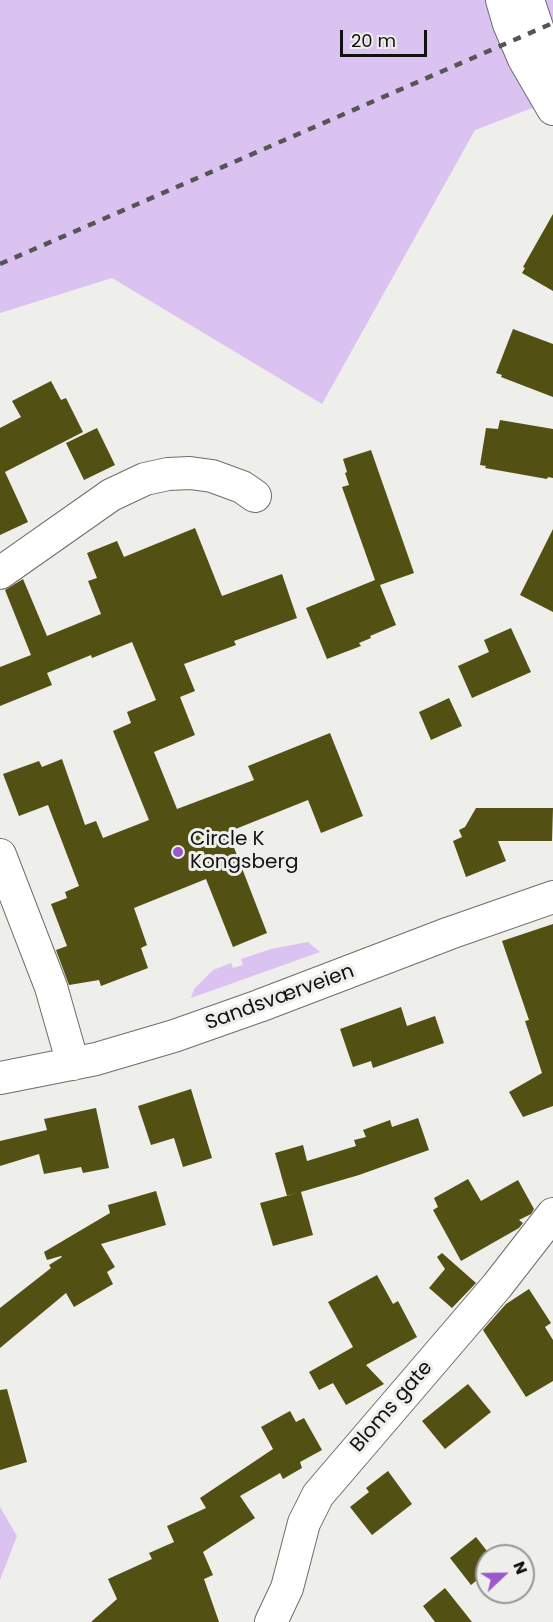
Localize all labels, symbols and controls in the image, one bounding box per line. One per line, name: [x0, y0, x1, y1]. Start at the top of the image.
scale bar: [343, 18, 430, 56]
text: 20 m: [351, 28, 396, 53]
place label: Circle K Kongsberg: [190, 828, 298, 875]
marker: Circle K Kongsberg: [171, 845, 185, 859]
street label: Sandsværveien: [202, 960, 358, 1036]
street label: Bloms gate: [346, 1356, 438, 1458]
north arrow: [475, 1544, 535, 1604]
text: N: [507, 1558, 533, 1578]

